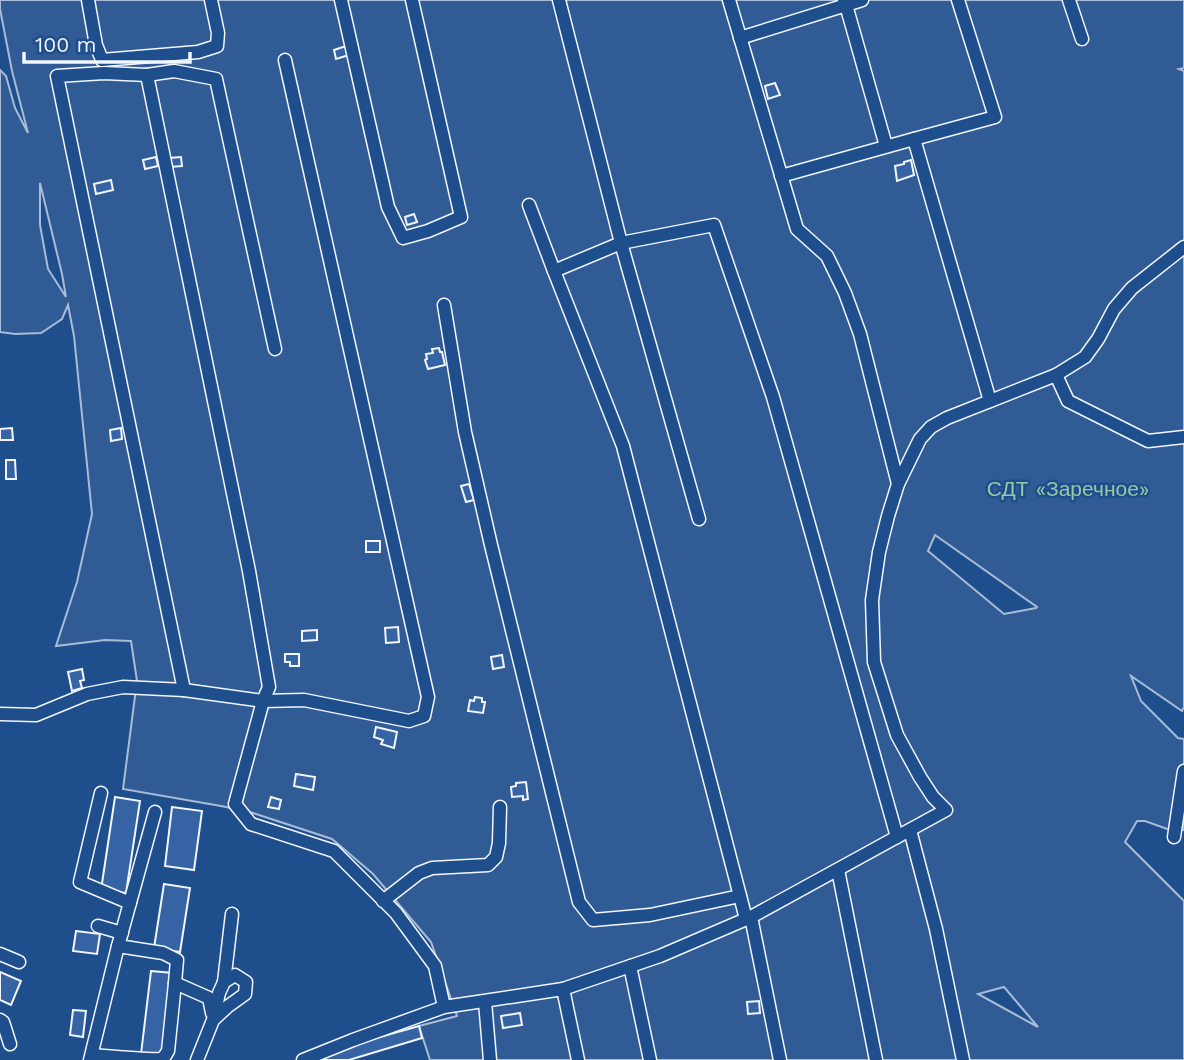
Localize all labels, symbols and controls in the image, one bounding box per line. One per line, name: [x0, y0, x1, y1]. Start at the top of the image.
scale bar: [24, 21, 191, 65]
text: 100 m: [35, 32, 97, 57]
park label: СДТ «Заречное»: [987, 476, 1149, 501]

